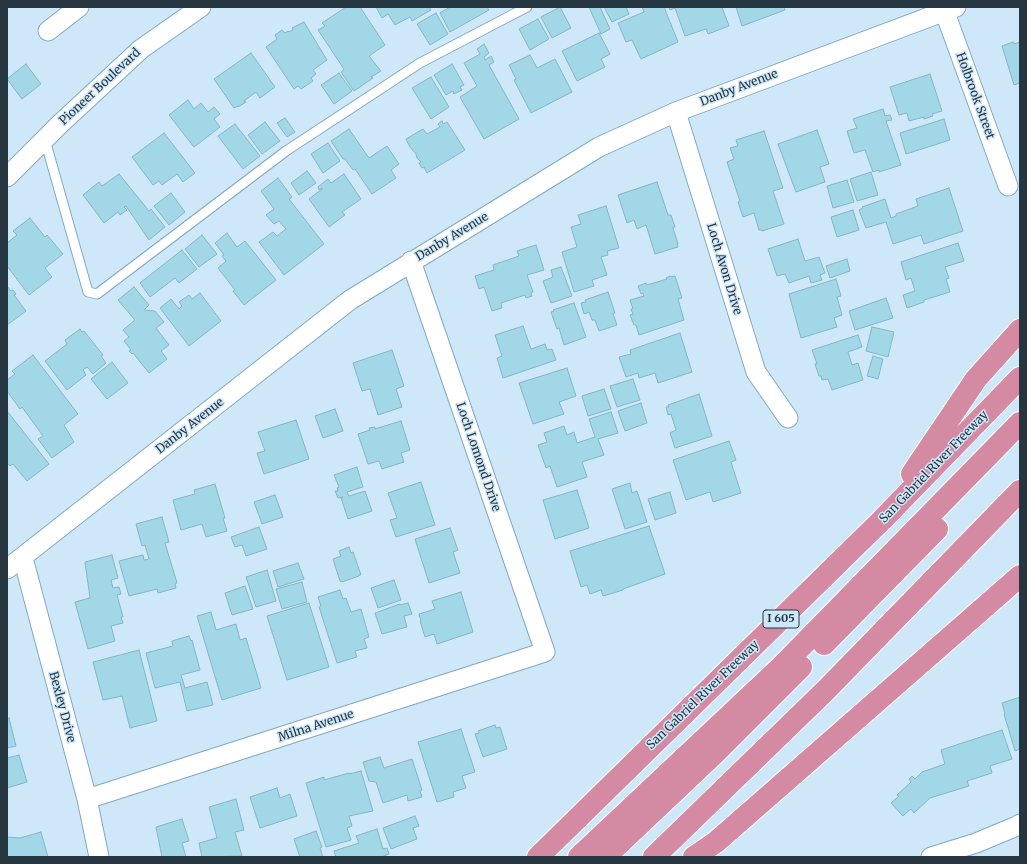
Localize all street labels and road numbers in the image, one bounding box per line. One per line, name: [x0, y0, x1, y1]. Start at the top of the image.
street label: Pioneer Boulevard: [56, 46, 144, 128]
street label: Holbrook Street: [953, 51, 997, 141]
street label: Danby Avenue: [698, 67, 780, 109]
street label: Danby Avenue: [413, 210, 491, 264]
street label: Loch Avon Drive: [703, 222, 745, 316]
street label: Danby Avenue: [153, 395, 227, 457]
street label: Loch Lomond Drive: [453, 401, 503, 513]
street label: San Gabriel River Freeway: [877, 408, 991, 526]
road number: I 605: [763, 610, 799, 628]
street label: San Gabriel River Freeway: [644, 638, 762, 752]
street label: Bexley Drive: [46, 670, 78, 744]
street label: Milna Avenue: [276, 707, 356, 745]

